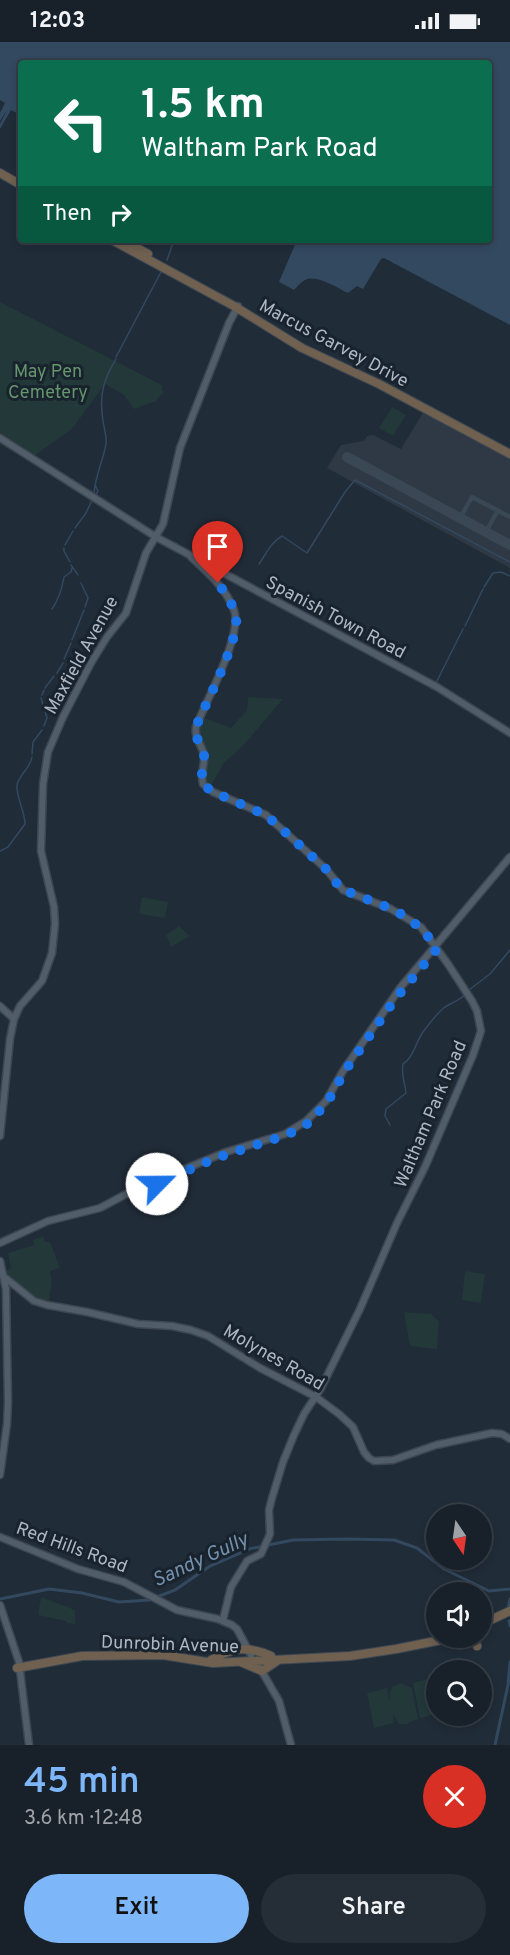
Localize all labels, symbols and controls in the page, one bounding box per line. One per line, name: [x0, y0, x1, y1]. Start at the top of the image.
text: 12:03: [30, 8, 85, 35]
text: 1.5 km: [141, 80, 265, 133]
icon: left: [42, 84, 120, 162]
text: Waltham Park Road: [141, 132, 378, 166]
icon: right: [104, 198, 137, 231]
text: Then: [42, 201, 92, 228]
street label: Marcus Garvey Drive: [255, 295, 412, 393]
park label: May Pen Cemetery: [8, 361, 88, 405]
pin: [192, 521, 243, 583]
icon: arrive: [201, 530, 234, 563]
street label: Spanish Town Road: [261, 572, 409, 665]
street label: Maxfield Avenue: [40, 593, 124, 719]
street label: Waltham Park Road: [390, 1037, 473, 1192]
position arrow: [125, 1152, 189, 1216]
street label: Molynes Road: [218, 1320, 328, 1397]
north arrow: [426, 1504, 492, 1570]
map controls: [426, 1504, 492, 1726]
street label: Red Hills Road: [13, 1518, 130, 1579]
water label: Sandy Gully: [149, 1527, 255, 1594]
button: sound: [426, 1582, 492, 1648]
street label: Dunrobin Avenue: [101, 1632, 239, 1659]
button: search: [426, 1660, 492, 1726]
text: 45 min: [24, 1760, 140, 1806]
button: close: [423, 1765, 486, 1828]
text: 3.6 km · 12:48: [24, 1806, 143, 1832]
button: Exit: [24, 1874, 249, 1943]
button: Share: [261, 1874, 486, 1943]

